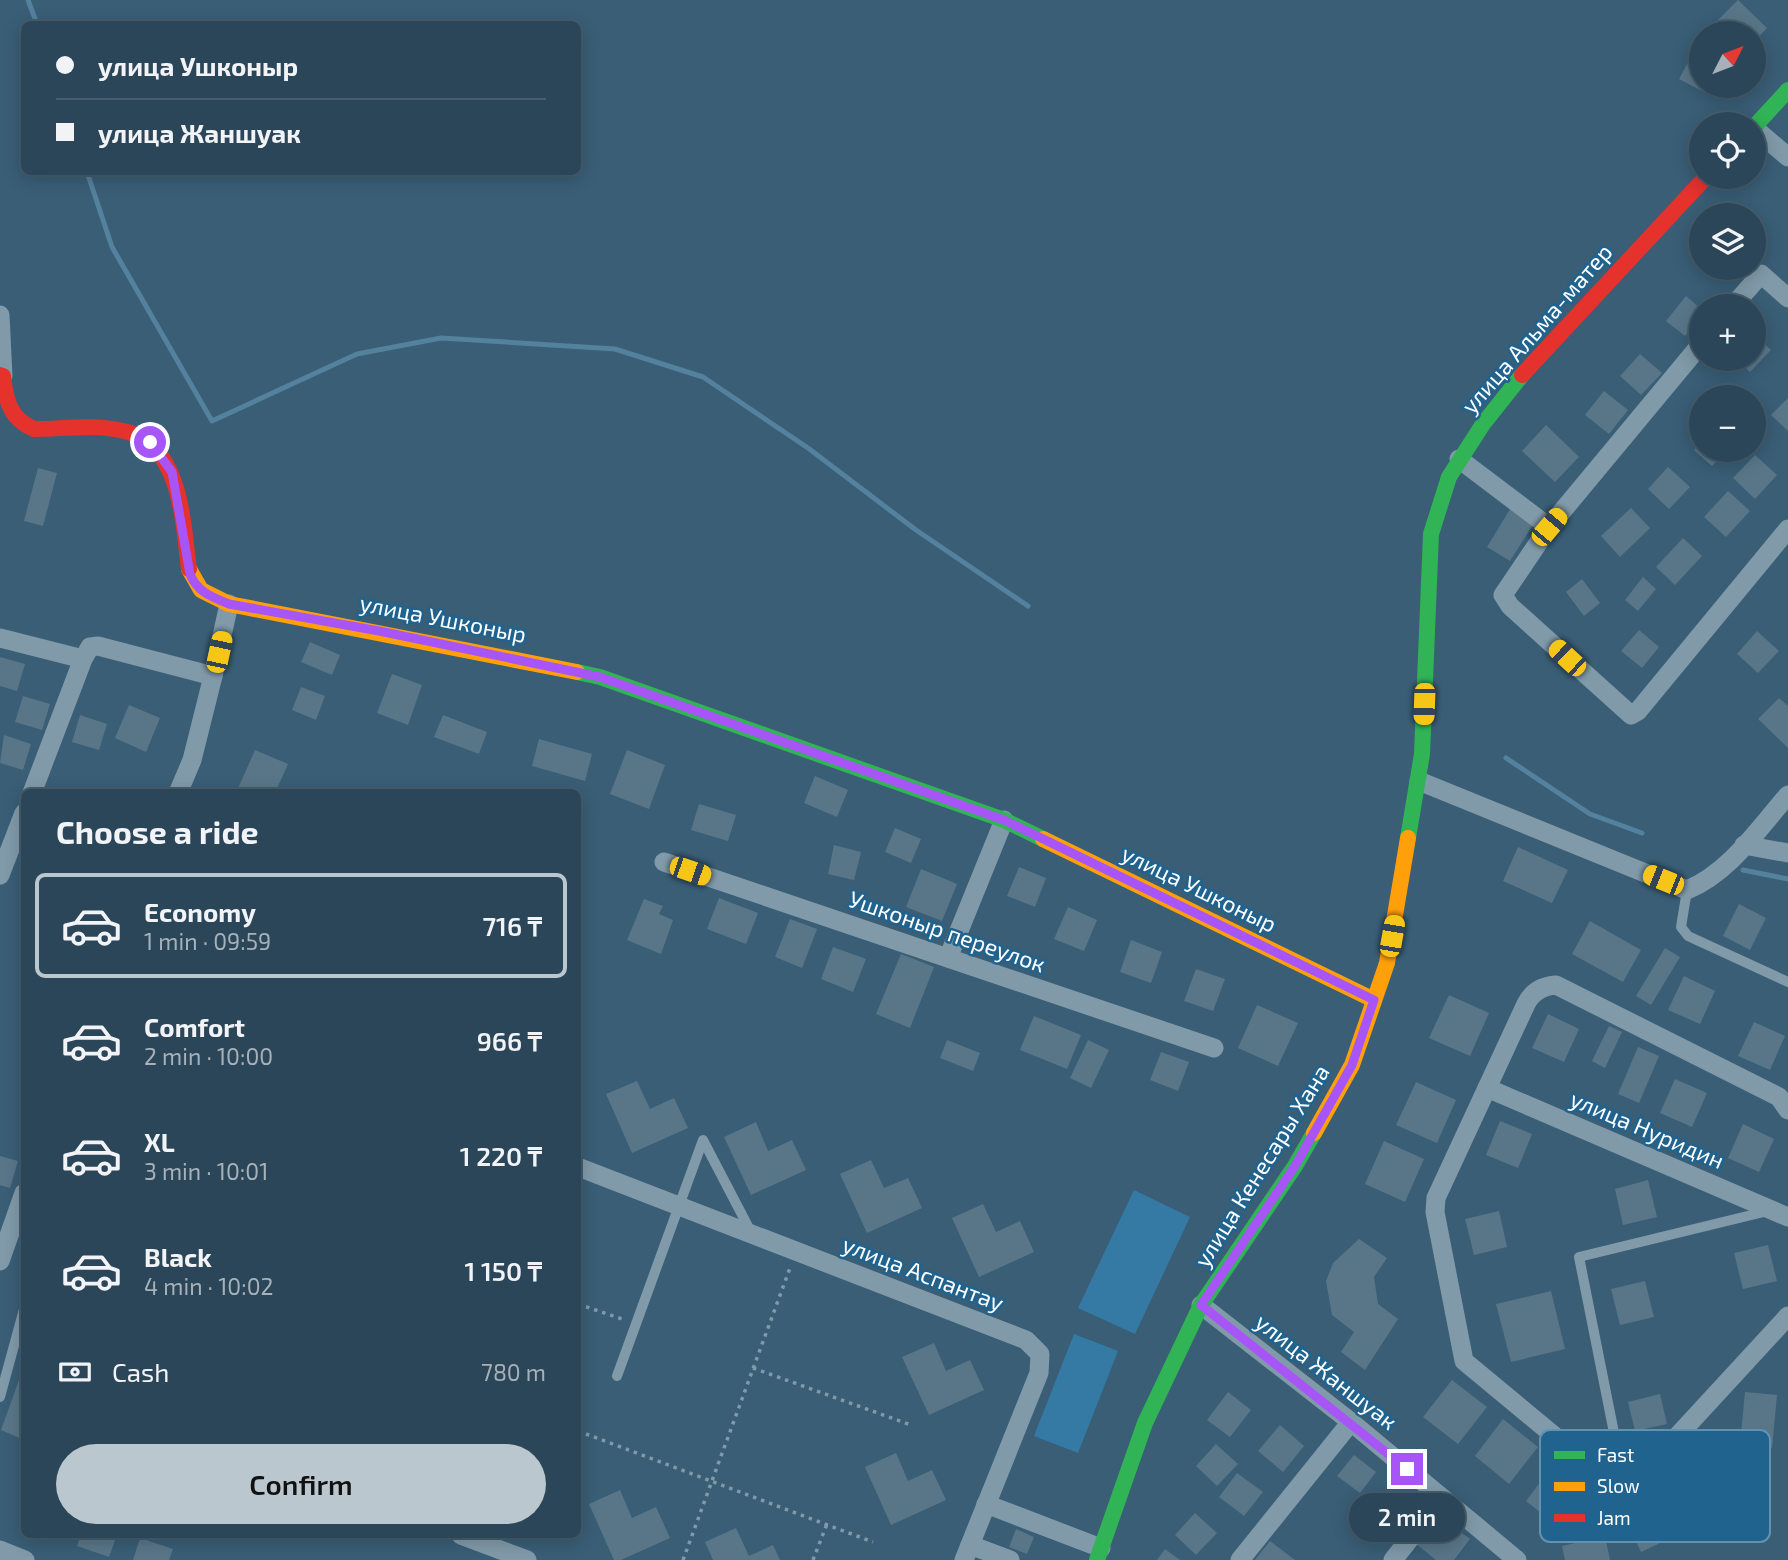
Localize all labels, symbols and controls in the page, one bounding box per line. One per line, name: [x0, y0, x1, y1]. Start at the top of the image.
north arrow: [1689, 21, 1766, 98]
map controls: [1689, 21, 1766, 462]
text: улица Ушконыр: [98, 50, 298, 81]
button: locate: [1689, 112, 1766, 189]
text: улица Жаншуак: [98, 117, 301, 148]
button: layers: [1689, 203, 1766, 280]
street label: улица Альма-матер: [1455, 238, 1618, 420]
button: +: [1689, 294, 1766, 371]
button: −: [1689, 385, 1766, 462]
route start: [134, 426, 166, 458]
car: [1528, 504, 1571, 550]
street label: улица Ушконыр: [357, 588, 529, 649]
car: [205, 629, 234, 675]
car: [1545, 636, 1590, 680]
car: [1413, 683, 1436, 725]
text: Choose a ride: [56, 812, 259, 850]
street label: улица Ушконыр: [1117, 838, 1281, 939]
car: [667, 854, 714, 888]
car: [1640, 862, 1687, 898]
street label: Ушконыр переулок: [845, 884, 1049, 979]
icon: car: [60, 894, 123, 957]
text: Economy: [144, 896, 256, 927]
text: 716 ₸: [483, 910, 542, 941]
car: [1379, 913, 1406, 959]
text: 1 min · 09:59: [144, 927, 271, 955]
icon: car: [60, 1009, 123, 1072]
text: Comfort: [144, 1011, 245, 1042]
text: 966 ₸: [477, 1025, 542, 1056]
text: 2 min · 10:00: [144, 1042, 273, 1070]
street label: улица Кенесары Хана: [1187, 1059, 1336, 1272]
street label: улица Нуридин: [1566, 1084, 1728, 1175]
icon: car: [60, 1124, 123, 1187]
text: XL: [144, 1126, 175, 1157]
text: 1 220 ₸: [460, 1140, 542, 1171]
text: 3 min · 10:01: [144, 1157, 268, 1185]
street label: улица Аспантау: [838, 1229, 1008, 1318]
icon: car: [60, 1239, 123, 1302]
text: Black: [144, 1241, 212, 1272]
text: 1 150 ₸: [464, 1255, 542, 1286]
text: 4 min · 10:02: [144, 1272, 273, 1300]
street label: улица Жаншуак: [1250, 1307, 1403, 1436]
icon: cash: [56, 1353, 94, 1391]
text: Cash: [112, 1356, 169, 1387]
text: 780 m: [481, 1358, 546, 1386]
legend: [1540, 1430, 1770, 1542]
text: Fast: [1597, 1443, 1634, 1466]
button: Confirm: [56, 1444, 546, 1524]
route end: [1391, 1453, 1423, 1485]
text: Slow: [1597, 1474, 1640, 1497]
callout: 2 min: [1349, 1494, 1465, 1542]
text: 2 min: [1378, 1503, 1436, 1531]
text: Jam: [1597, 1506, 1631, 1529]

